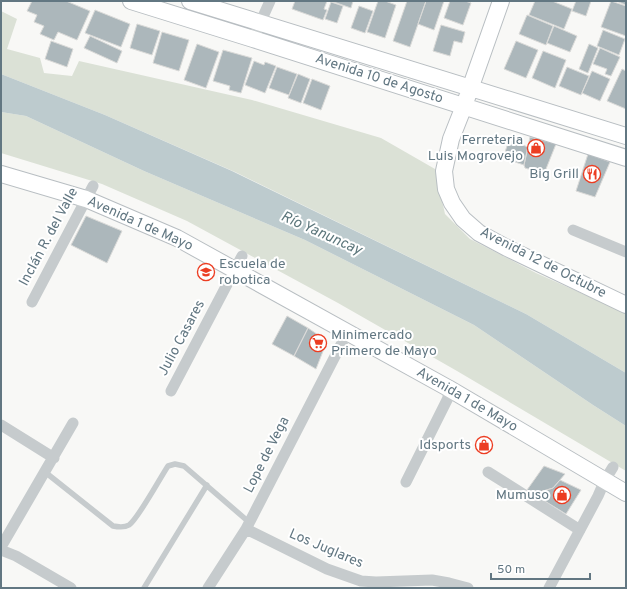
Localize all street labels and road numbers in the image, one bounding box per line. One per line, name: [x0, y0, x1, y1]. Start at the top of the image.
street label: Avenida 10 de Agosto: [313, 50, 445, 108]
street label: Inclán R. del Valle: [16, 185, 82, 289]
street label: Avenida 1 de Mayo: [84, 193, 196, 255]
street label: Avenida 12 de Octubre: [477, 224, 609, 302]
street label: Julio Casares: [155, 297, 209, 379]
street label: Avenida 1 de Mayo: [413, 364, 521, 436]
street label: Lope de Vega: [240, 414, 294, 496]
street label: Los Juglares: [286, 526, 366, 572]

